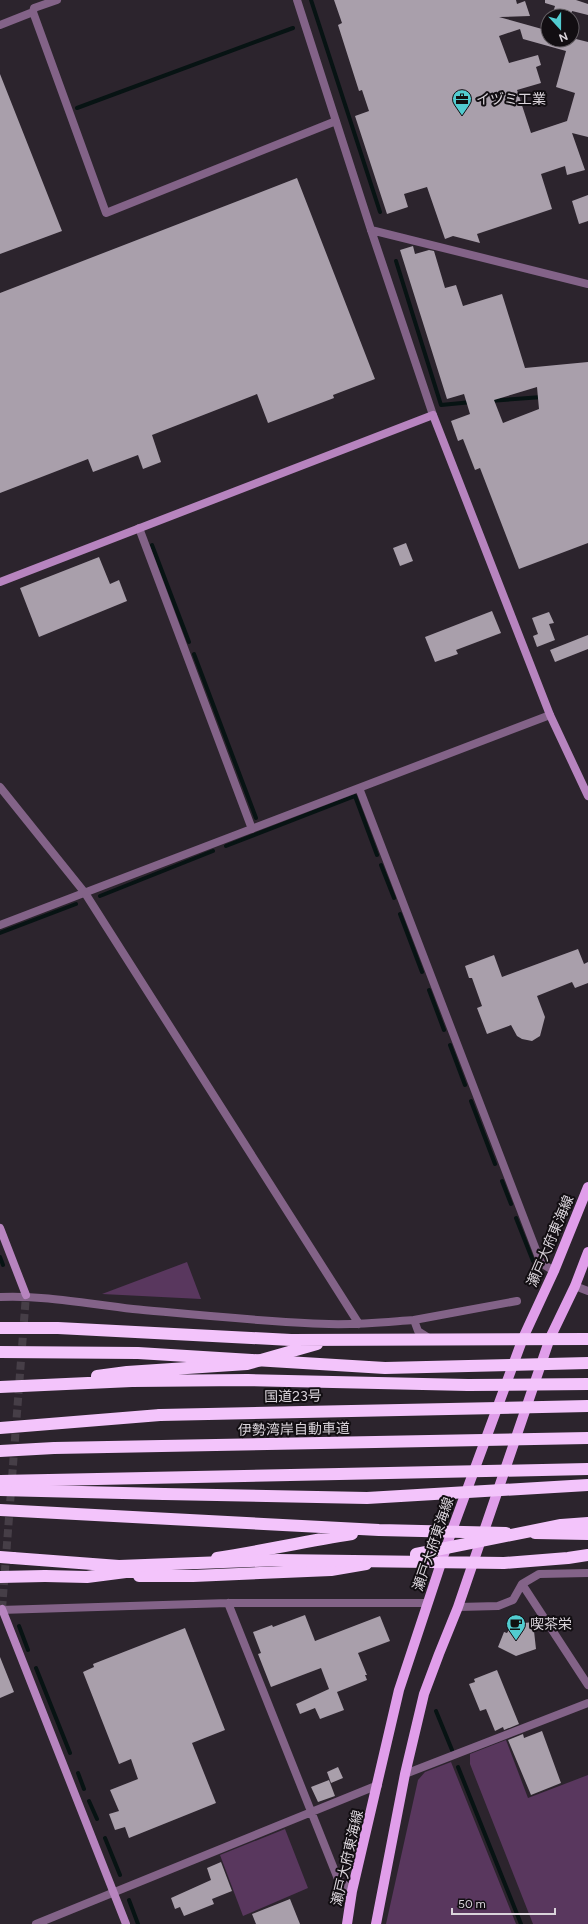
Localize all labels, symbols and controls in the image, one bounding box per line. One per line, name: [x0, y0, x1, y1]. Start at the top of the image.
north arrow: [540, 8, 580, 48]
text: N: [557, 29, 570, 44]
office icon: イヅミ工業: [451, 88, 473, 116]
place label: イヅミ工業: [476, 91, 546, 108]
street label: 瀬戸大府東海線: [523, 1193, 577, 1290]
street label: 国道23号: [264, 1387, 322, 1405]
street label: 伊勢湾岸自動車道: [238, 1420, 350, 1439]
street label: 瀬戸大府東海線: [409, 1495, 457, 1593]
cafe icon: 喫茶栄: [505, 1613, 527, 1641]
place label: 喫茶栄: [530, 1616, 572, 1633]
street label: 瀬戸大府東海線: [328, 1808, 367, 1908]
scale bar: [452, 1890, 555, 1916]
text: 50 m: [458, 1897, 486, 1911]

